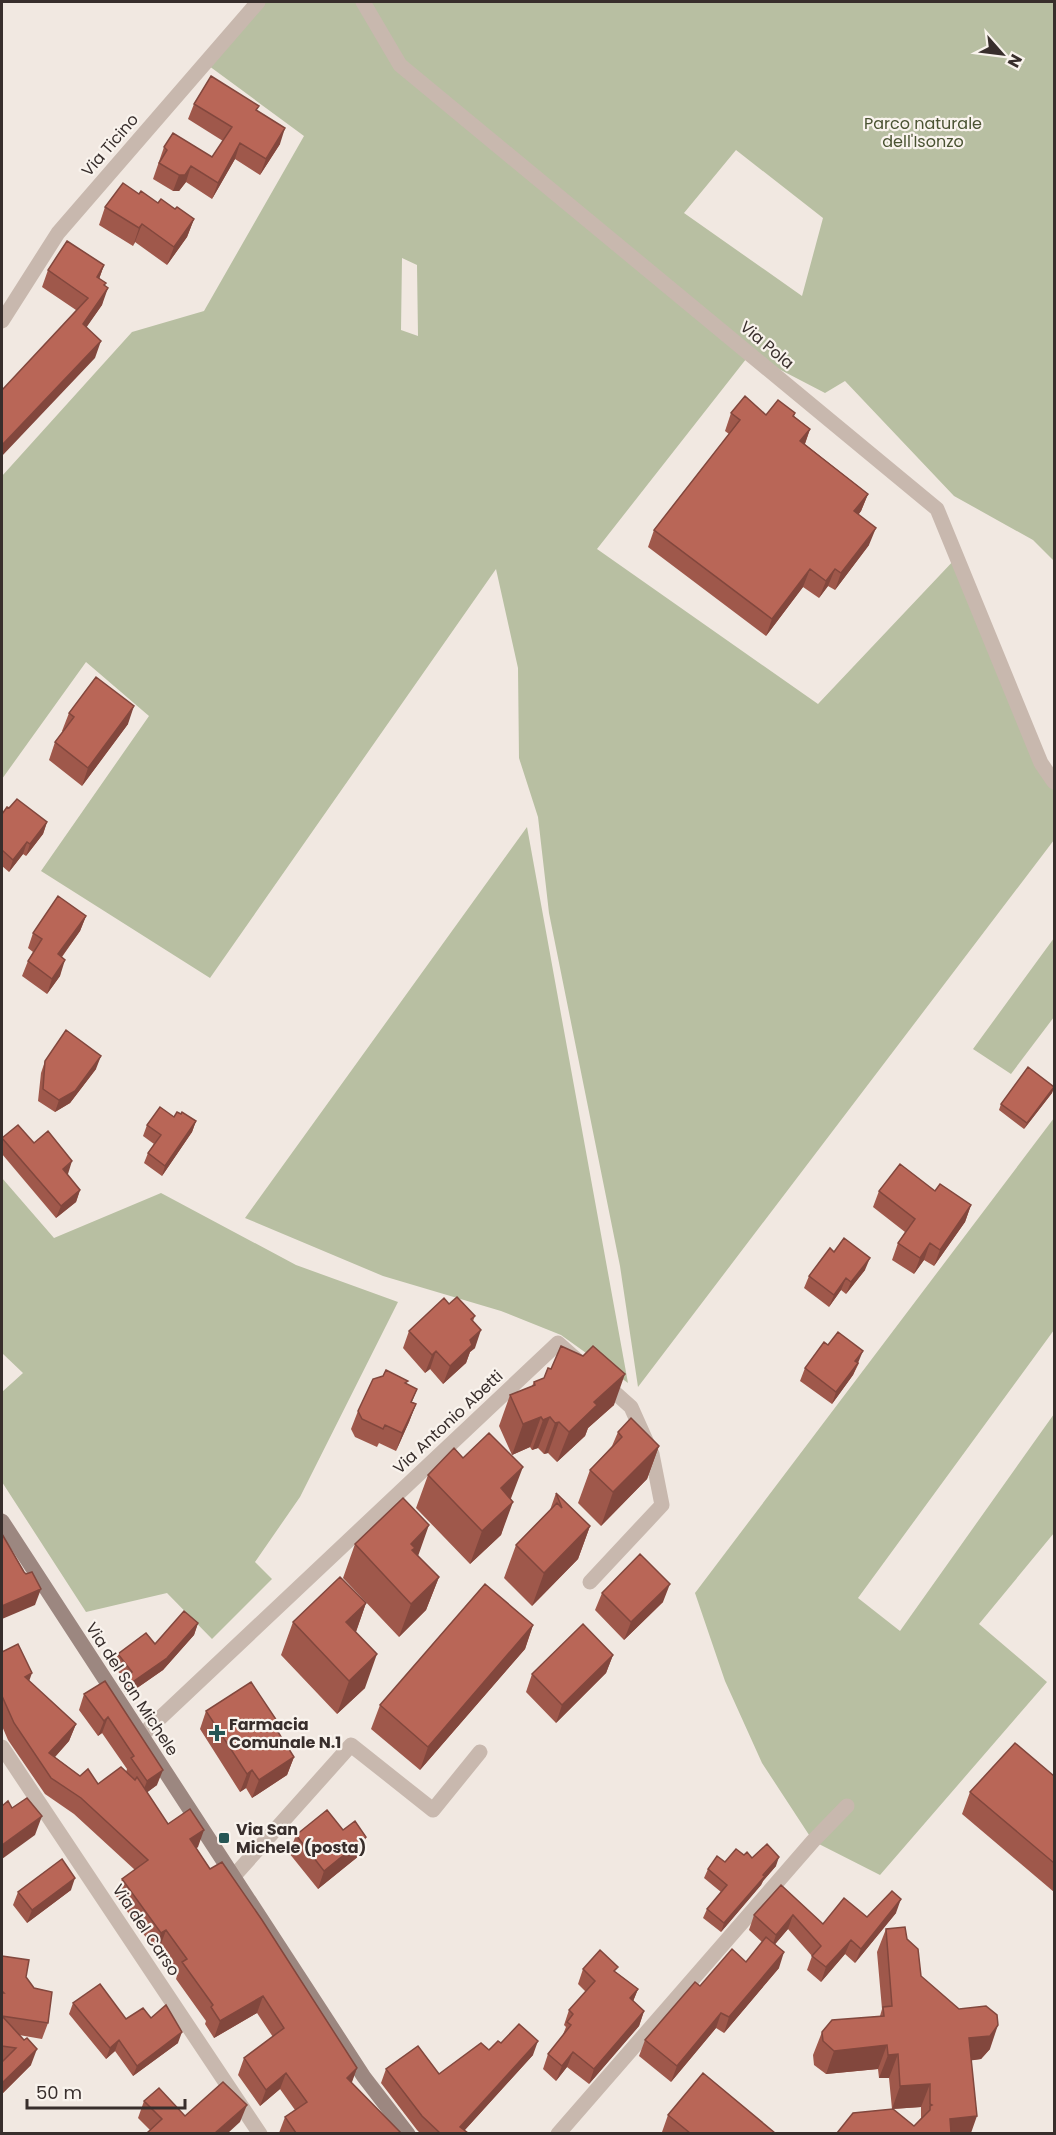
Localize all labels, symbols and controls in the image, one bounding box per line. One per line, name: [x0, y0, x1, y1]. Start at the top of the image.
north arrow: [972, 24, 1032, 84]
text: N: [1002, 50, 1028, 72]
street label: Via Ticino: [76, 109, 144, 181]
park label: Parco naturale dell'Isonzo: [864, 112, 982, 153]
street label: Via Pola: [735, 316, 799, 374]
street label: Via Antonio Abetti: [388, 1365, 508, 1479]
street label: Via del San Michele: [80, 1618, 184, 1760]
place label: Farmacia Comunale N.1: [229, 1713, 341, 1754]
marker: Farmacia Comunale N.1: [210, 1726, 224, 1740]
place label: Via San Michele (posta): [236, 1818, 366, 1859]
marker: Via San Michele (posta): [217, 1831, 231, 1845]
street label: Via del Carso: [107, 1879, 185, 1981]
scale bar: [27, 2072, 184, 2110]
text: 50 m: [36, 2080, 82, 2105]

